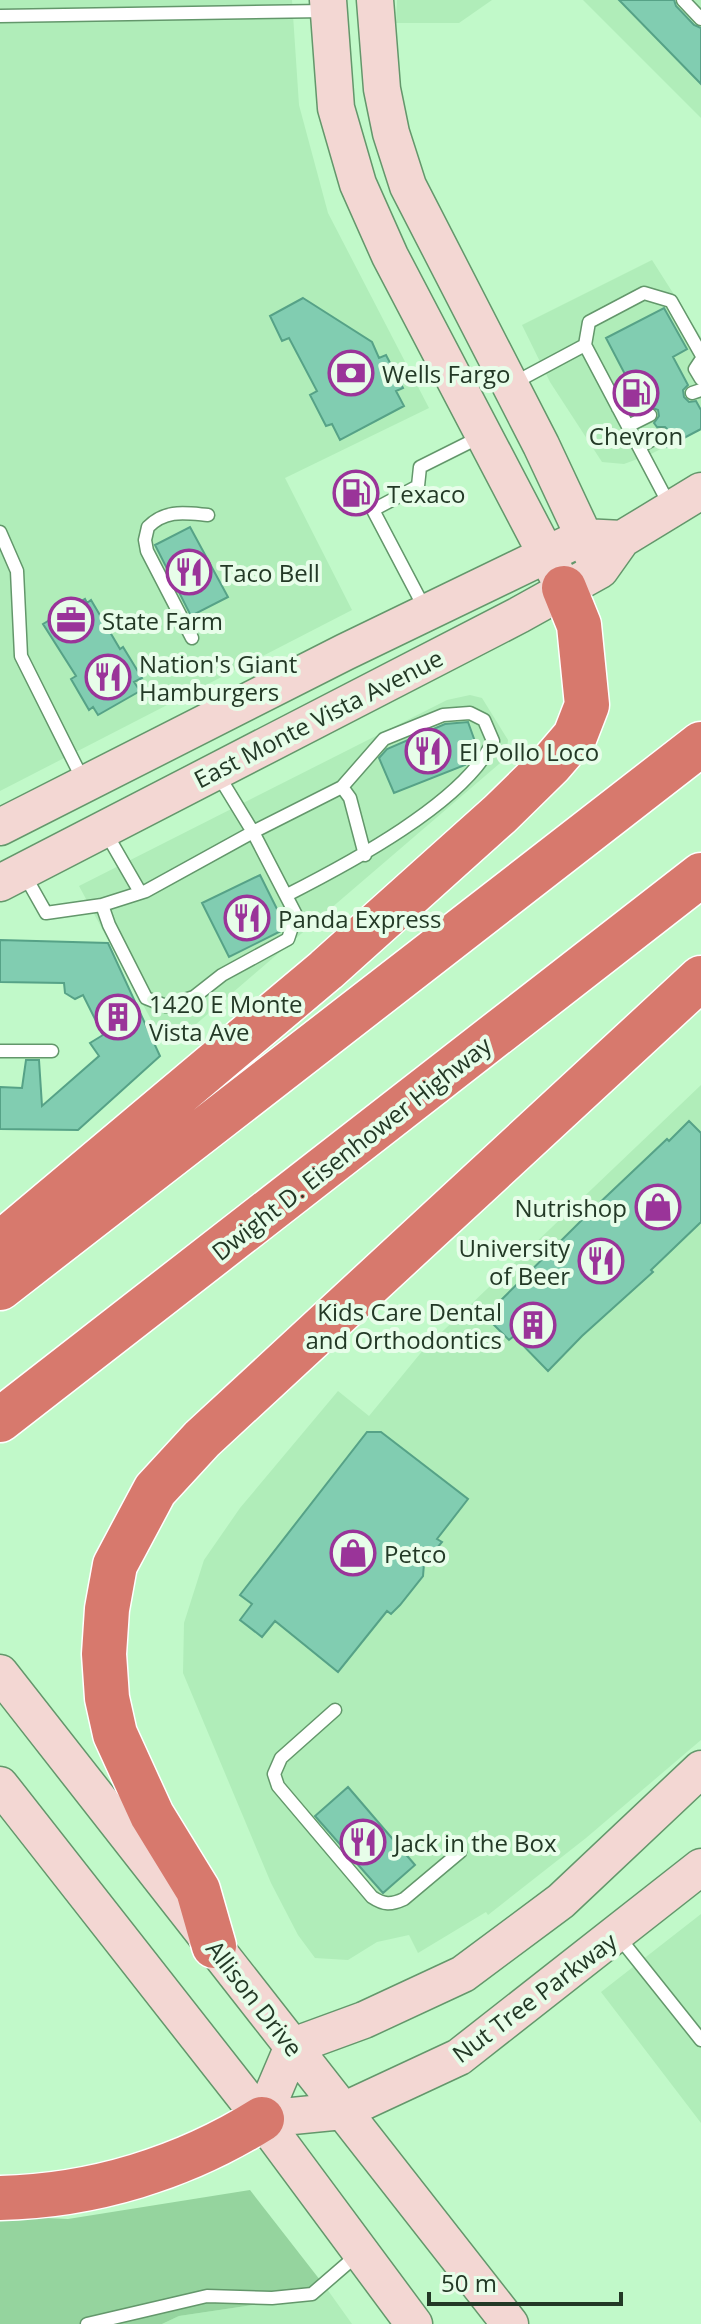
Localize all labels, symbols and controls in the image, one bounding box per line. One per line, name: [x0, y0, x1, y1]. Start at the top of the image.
bank icon: Wells Fargo: [327, 349, 375, 397]
place label: Wells Fargo: [382, 357, 510, 390]
fuel station icon: Chevron: [612, 369, 660, 417]
place label: Chevron: [589, 419, 683, 452]
fuel station icon: Texaco: [332, 469, 380, 517]
place label: Texaco: [387, 477, 466, 510]
restaurant icon: Taco Bell: [165, 548, 213, 596]
place label: Taco Bell: [220, 556, 320, 589]
office icon: State Farm: [47, 596, 95, 644]
place label: State Farm: [102, 604, 223, 637]
street label: East Monte Vista Avenue: [188, 641, 448, 795]
place label: Nation's Giant Hamburgers: [139, 647, 297, 708]
restaurant icon: Nation's Giant Hamburgers: [84, 653, 132, 701]
restaurant icon: El Pollo Loco: [404, 727, 452, 775]
place label: El Pollo Loco: [459, 735, 599, 768]
restaurant icon: Panda Express: [223, 894, 271, 942]
place label: Panda Express: [278, 902, 442, 935]
place label: 1420 E Monte Vista Ave: [149, 987, 302, 1048]
building icon: 1420 E Monte Vista Ave: [94, 993, 142, 1041]
street label: Dwight D. Eisenhower Highway: [204, 1028, 498, 1268]
shop icon: Nutrishop: [634, 1183, 682, 1231]
place label: Nutrishop: [515, 1191, 627, 1224]
place label: University of Beer: [458, 1231, 571, 1292]
restaurant icon: University of Beer: [577, 1237, 625, 1285]
place label: Kids Care Dental and Orthodontics: [305, 1295, 502, 1356]
building icon: Kids Care Dental and Orthodontics: [509, 1301, 557, 1349]
shop icon: Petco: [329, 1529, 377, 1577]
place label: Petco: [384, 1537, 446, 1570]
restaurant icon: Jack in the Box: [339, 1818, 387, 1866]
place label: Jack in the Box: [392, 1826, 557, 1859]
street label: Nut Tree Parkway: [445, 1924, 624, 2070]
street label: Allison Drive: [199, 1933, 311, 2063]
scale bar: [429, 2256, 621, 2306]
text: 50 m: [441, 2266, 497, 2299]

